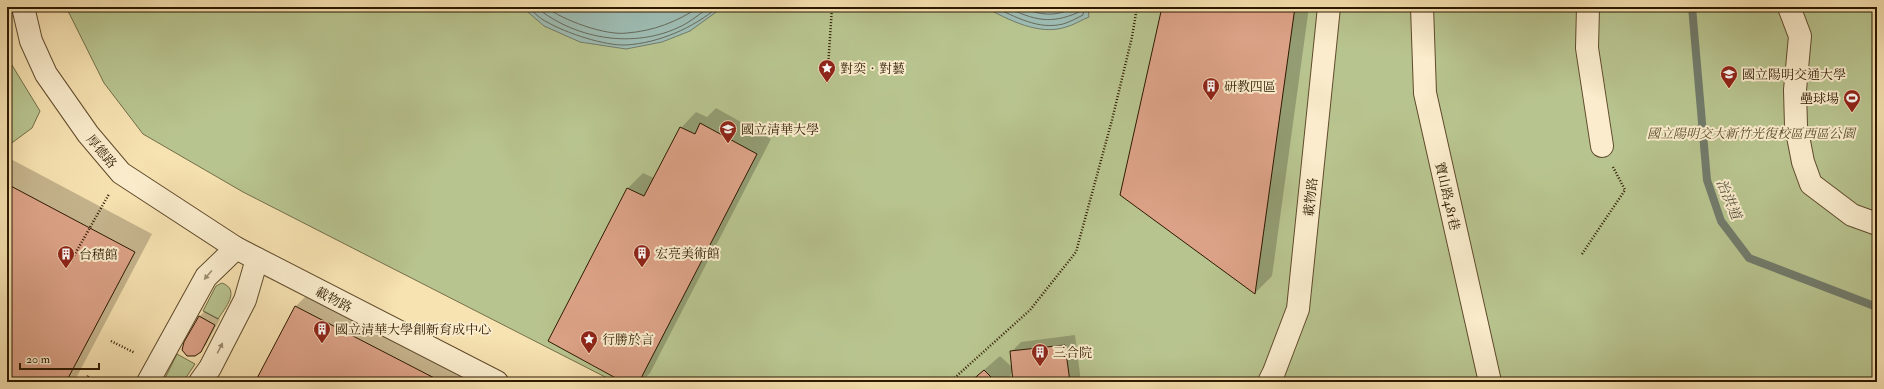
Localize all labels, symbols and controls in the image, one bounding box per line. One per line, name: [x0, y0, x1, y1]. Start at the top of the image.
place icon: 對奕‧對藝: [817, 58, 837, 83]
place label: 對奕‧對藝: [840, 61, 905, 77]
school or university icon: 國立陽明交通大學: [1719, 64, 1739, 89]
place label: 國立陽明交通大學: [1742, 67, 1846, 83]
building icon: 研教四區: [1201, 76, 1221, 101]
place label: 研教四區: [1224, 79, 1276, 95]
sports icon: 壘球場: [1842, 88, 1862, 113]
place label: 壘球場: [1800, 91, 1839, 107]
school or university icon: 國立清華大學: [718, 119, 738, 144]
place label: 國立清華大學: [741, 122, 819, 138]
park label: 國立陽明交大新竹光復校區西區公園: [1647, 126, 1857, 142]
street label: 厚德路: [83, 132, 120, 172]
street label: 寶山路481巷: [1431, 160, 1463, 232]
street label: 載物路: [1301, 177, 1321, 217]
water label: 治洪道: [1713, 177, 1745, 224]
building icon: 宏亮美術館: [632, 243, 652, 268]
building icon: 台積館: [56, 244, 76, 269]
place label: 宏亮美術館: [655, 246, 720, 262]
place label: 台積館: [79, 247, 118, 263]
one-way arrow: [204, 270, 213, 281]
street label: 載物路: [313, 284, 355, 316]
building icon: 國立清華大學創新育成中心: [312, 319, 332, 344]
place label: 國立清華大學創新育成中心: [335, 322, 491, 338]
place icon: 行勝於言: [579, 329, 599, 354]
place label: 行勝於言: [602, 332, 654, 348]
building icon: 三合院: [1030, 342, 1050, 367]
one-way arrow: [217, 343, 223, 354]
scale bar: [20, 345, 99, 371]
place label: 三合院: [1053, 345, 1092, 361]
text: 20 m: [26, 352, 51, 367]

